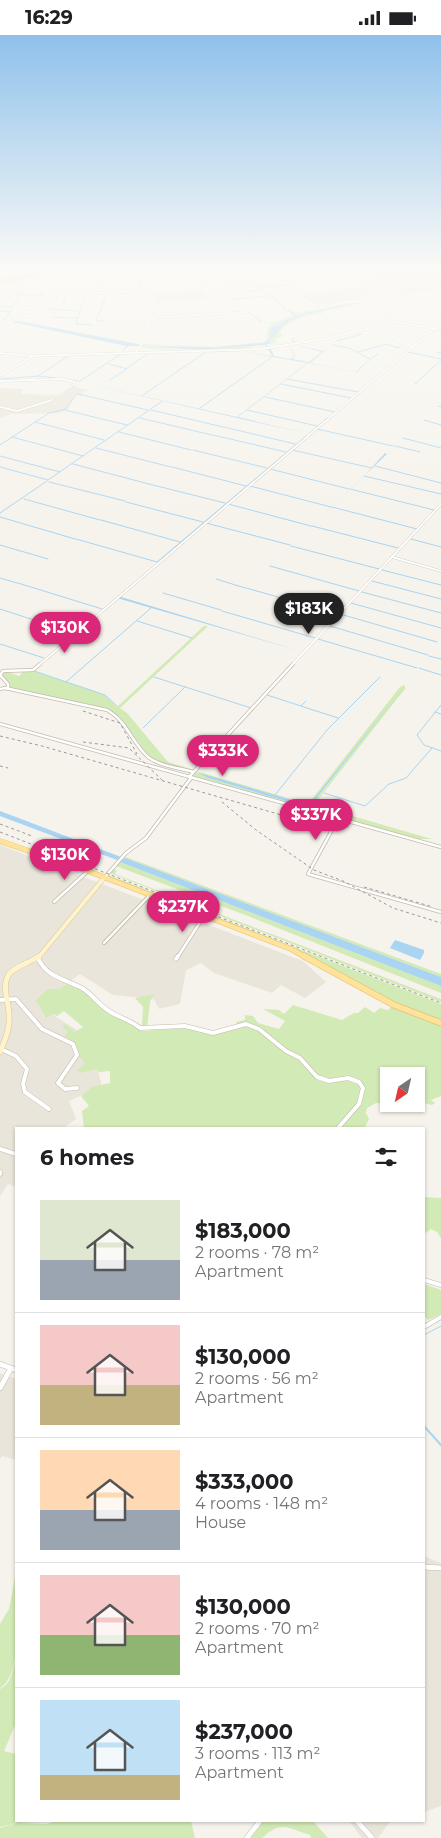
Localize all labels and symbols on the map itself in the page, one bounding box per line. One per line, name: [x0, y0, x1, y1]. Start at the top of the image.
pin: $183K: [274, 593, 344, 635]
pin: $130K: [30, 611, 100, 654]
pin: $333K: [188, 735, 258, 777]
pin: $337K: [281, 799, 351, 841]
pin: $130K: [30, 839, 100, 881]
pin: $237K: [148, 891, 218, 933]
north arrow: [380, 1067, 425, 1113]

